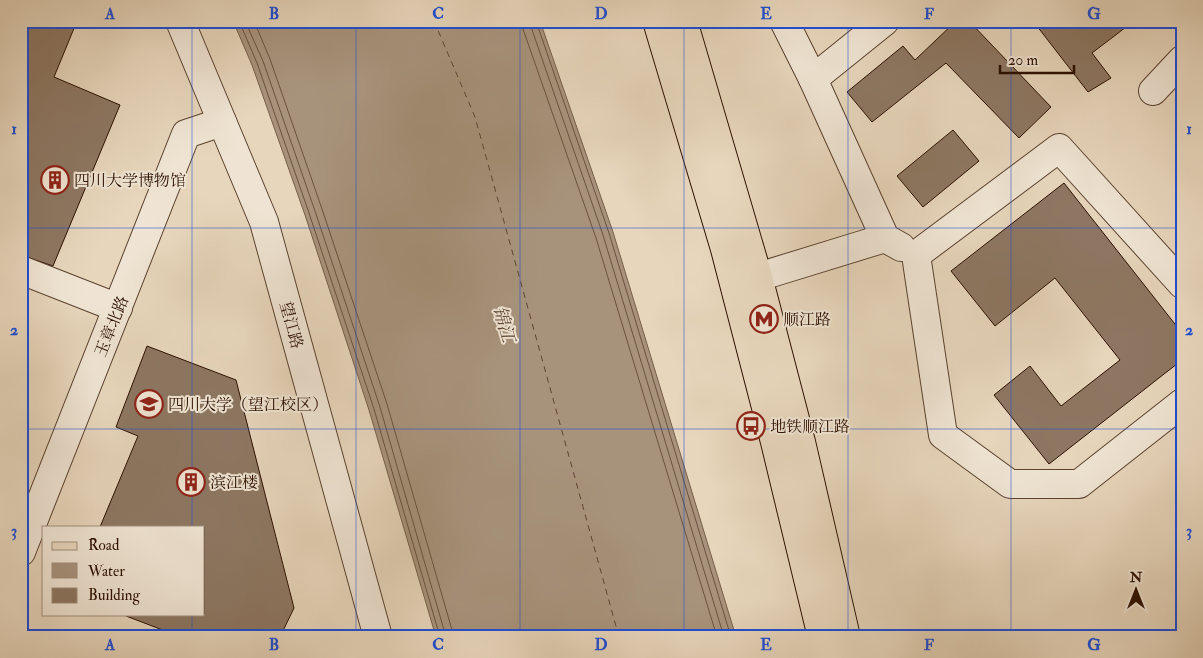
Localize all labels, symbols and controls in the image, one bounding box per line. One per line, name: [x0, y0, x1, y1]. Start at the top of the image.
text: A: [104, 4, 116, 24]
text: B: [269, 4, 279, 24]
text: C: [432, 4, 444, 24]
text: D: [594, 4, 608, 24]
text: E: [760, 4, 772, 24]
text: F: [924, 4, 934, 24]
text: G: [1087, 4, 1101, 24]
scale bar: [1000, 42, 1074, 74]
text: 20 m: [1008, 51, 1038, 70]
text: 1: [11, 119, 17, 139]
text: 1: [1186, 119, 1192, 139]
building icon: 四川大学博物馆: [40, 165, 70, 195]
place label: 四川大学博物馆: [74, 171, 186, 191]
street label: 玉章北路: [91, 293, 133, 360]
street label: 望江路: [275, 299, 307, 351]
water label: 锦江: [488, 304, 520, 347]
metro station icon: 顺江路: [749, 304, 779, 334]
place label: 顺江路: [783, 310, 831, 330]
text: 2: [10, 320, 18, 340]
text: 2: [1185, 320, 1193, 340]
school or university icon: 四川大学（望江校区）: [134, 389, 164, 419]
place label: 四川大学（望江校区）: [168, 395, 328, 415]
bus stop icon: 地铁顺江路: [736, 411, 766, 441]
place label: 地铁顺江路: [770, 417, 850, 437]
building icon: 滨江楼: [176, 467, 206, 497]
place label: 滨江楼: [210, 473, 258, 493]
text: 3: [11, 521, 17, 541]
text: 3: [1186, 521, 1192, 541]
legend: [42, 526, 205, 616]
text: Road: [88, 536, 120, 555]
text: Water: [87, 562, 125, 581]
north arrow: [1110, 566, 1160, 616]
text: N: [1129, 569, 1143, 586]
text: Building: [88, 586, 140, 605]
text: A: [104, 635, 116, 655]
text: B: [269, 635, 279, 655]
text: C: [432, 635, 444, 655]
text: D: [594, 635, 608, 655]
text: E: [760, 635, 772, 655]
text: F: [924, 635, 934, 655]
text: G: [1087, 635, 1101, 655]

